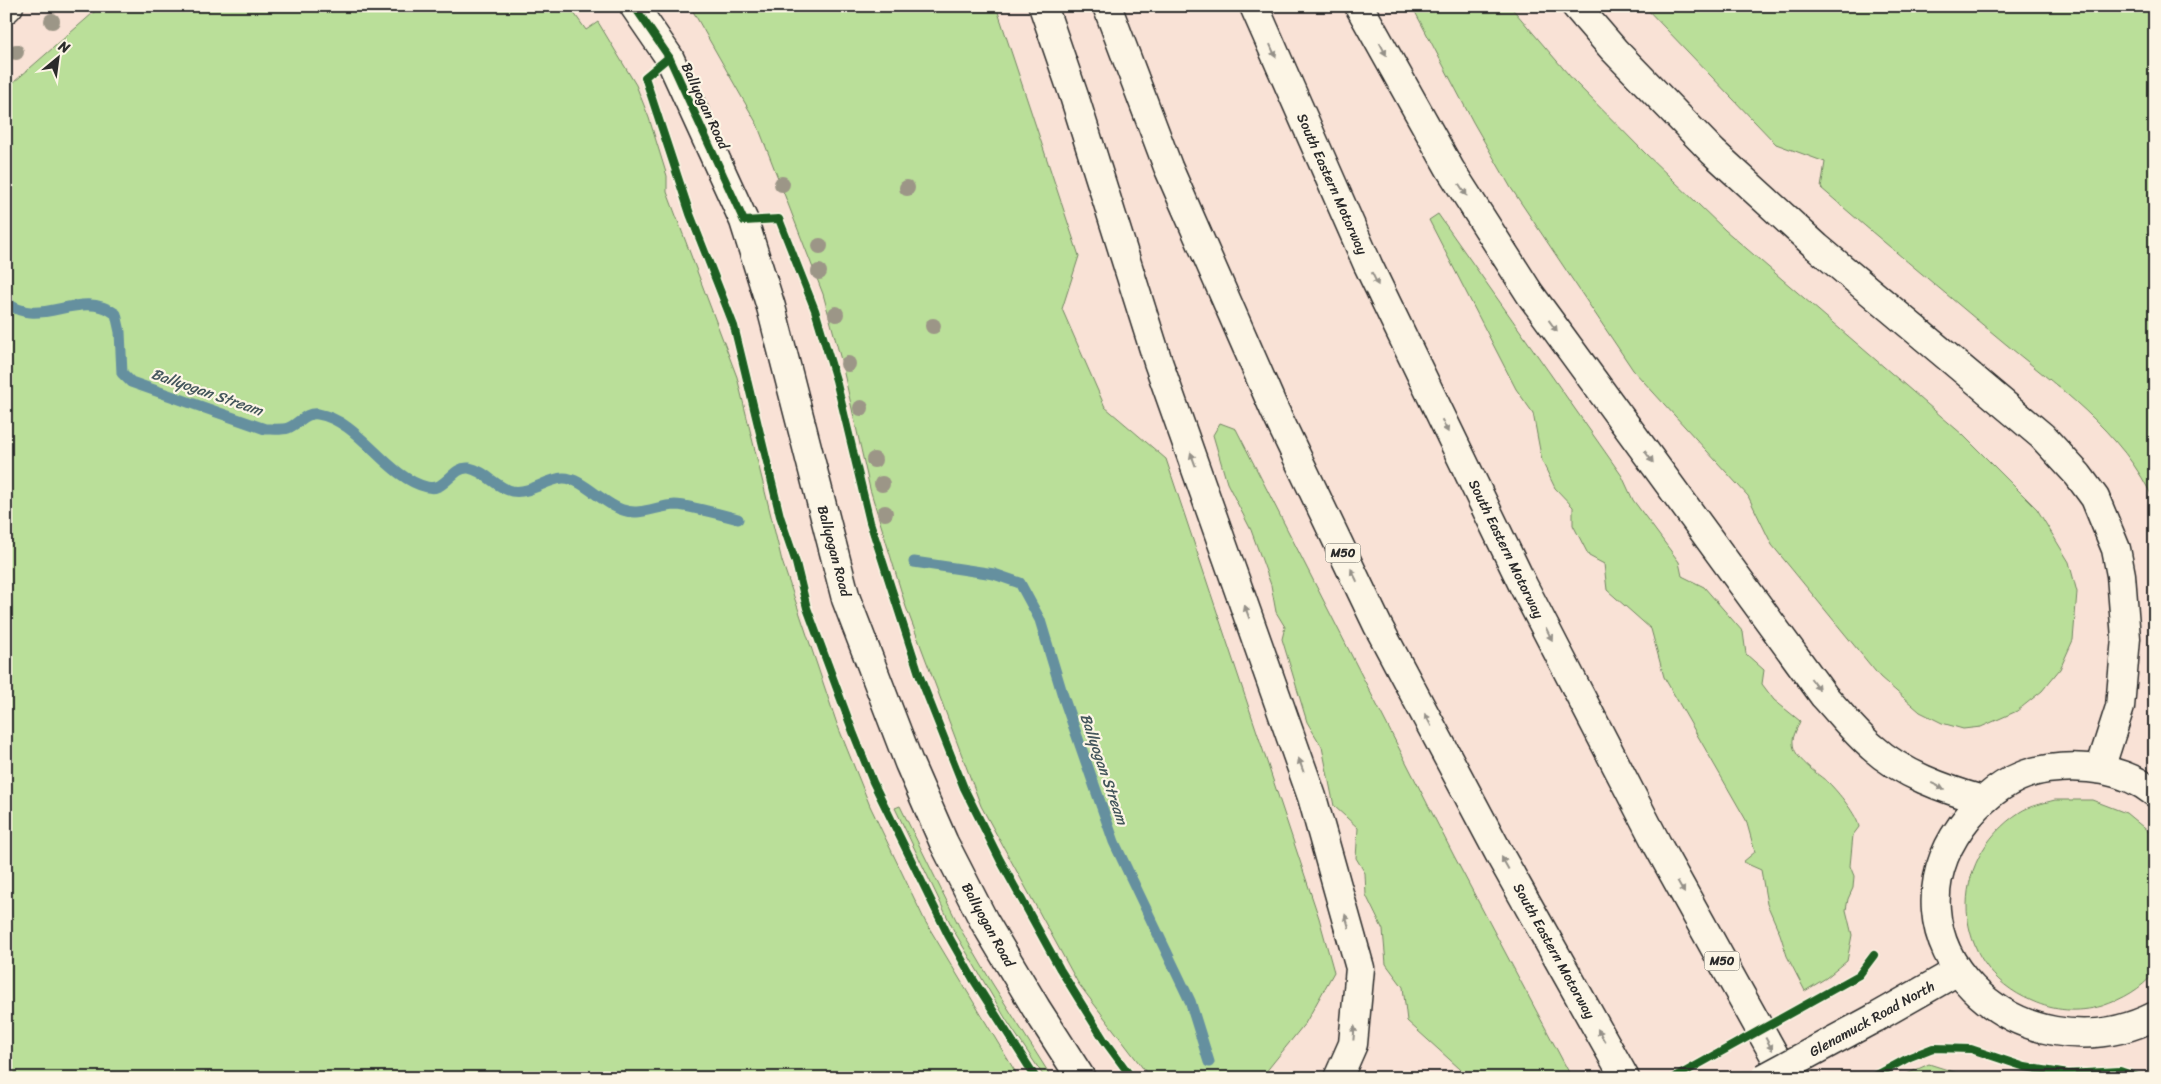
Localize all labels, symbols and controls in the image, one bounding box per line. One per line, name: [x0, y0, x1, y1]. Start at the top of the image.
north arrow: [32, 32, 82, 82]
text: N: [53, 33, 75, 60]
one-way arrow: [1378, 42, 1387, 56]
one-way arrow: [1269, 44, 1277, 58]
street label: Ballyogan Road: [674, 58, 737, 155]
street label: South Eastern Motorway: [1290, 109, 1375, 259]
one-way arrow: [1459, 184, 1468, 197]
one-way arrow: [1371, 272, 1379, 286]
one-way arrow: [1548, 319, 1558, 333]
water label: Ballyogan Stream: [148, 361, 268, 424]
one-way arrow: [1441, 419, 1449, 433]
one-way arrow: [1643, 450, 1654, 463]
one-way arrow: [1188, 451, 1196, 466]
street label: South Eastern Motorway: [1461, 475, 1551, 624]
street label: Ballyogan Road: [810, 503, 859, 601]
road number: M50: [1326, 544, 1360, 562]
one-way arrow: [1350, 568, 1358, 582]
one-way arrow: [1243, 604, 1251, 619]
one-way arrow: [1545, 627, 1553, 641]
one-way arrow: [1810, 677, 1820, 691]
water label: Ballyogan Stream: [1073, 710, 1136, 830]
one-way arrow: [1424, 712, 1432, 727]
one-way arrow: [1297, 757, 1305, 772]
one-way arrow: [1931, 782, 1945, 790]
one-way arrow: [1500, 856, 1509, 870]
street label: Ballyogan Road: [954, 878, 1022, 973]
street label: South Eastern Motorway: [1506, 878, 1602, 1024]
one-way arrow: [1677, 880, 1685, 894]
one-way arrow: [1343, 913, 1351, 928]
road number: M50: [1704, 951, 1740, 970]
street label: Glenamuck Road North: [1805, 974, 1939, 1064]
one-way arrow: [1351, 1024, 1359, 1040]
one-way arrow: [1597, 1029, 1606, 1042]
one-way arrow: [1764, 1038, 1773, 1051]

